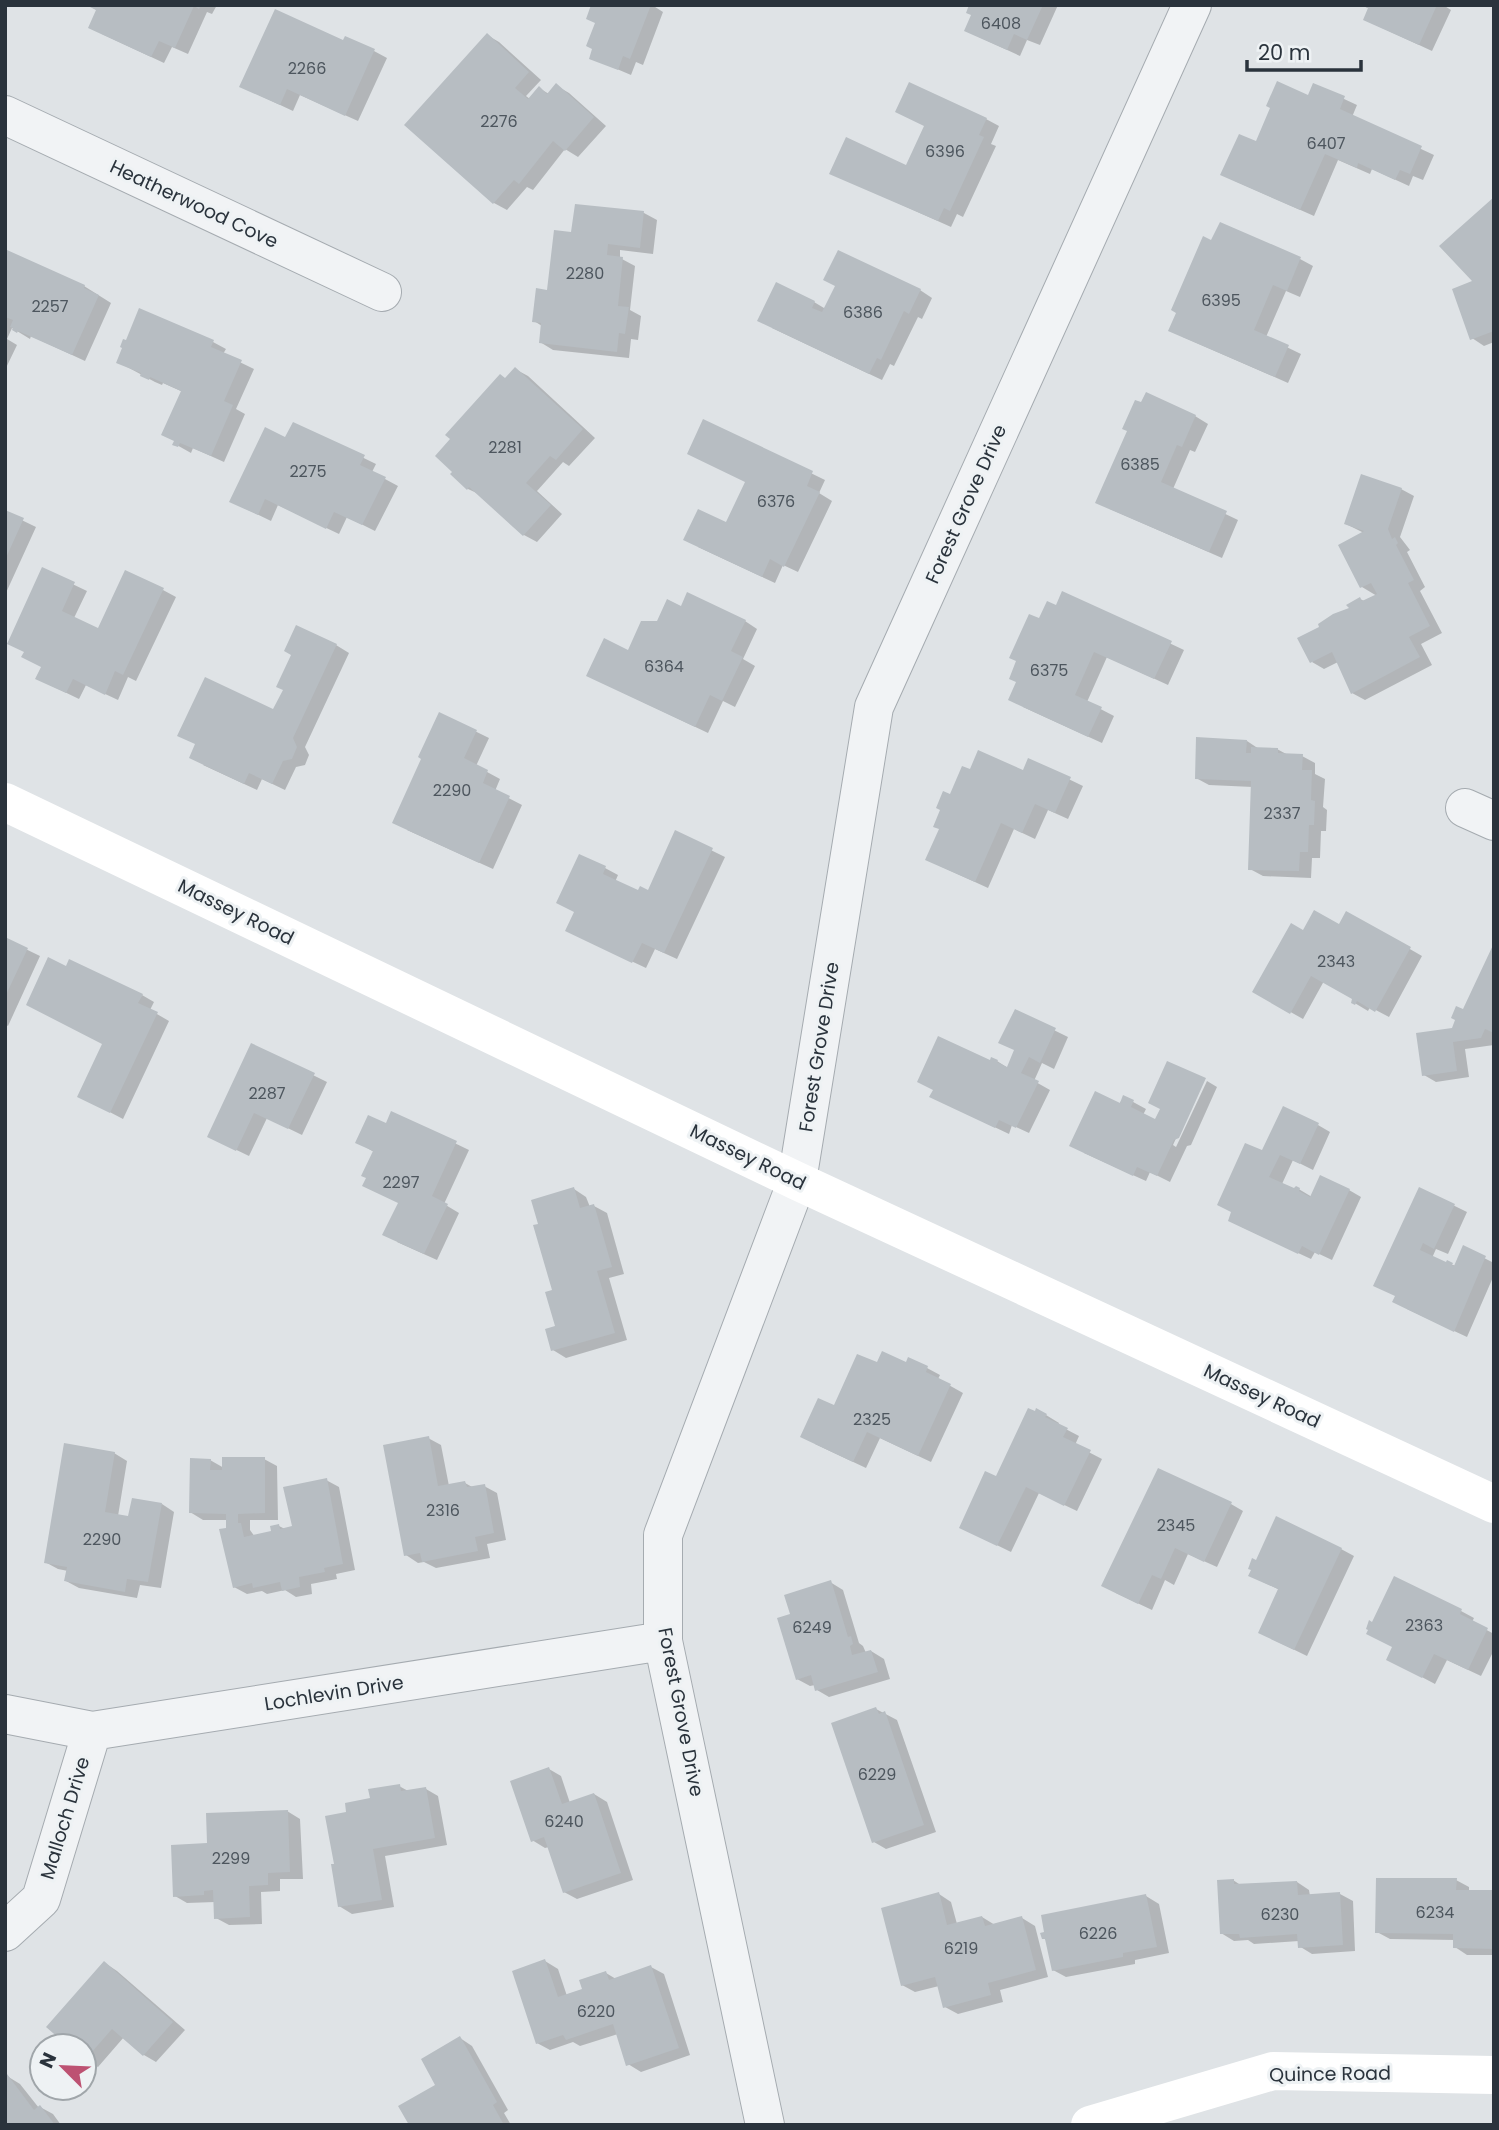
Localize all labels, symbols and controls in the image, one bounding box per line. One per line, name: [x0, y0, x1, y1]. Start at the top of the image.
house number: 6408: [981, 12, 1021, 35]
scale bar: [1247, 28, 1361, 72]
text: 20 m: [1258, 38, 1311, 67]
house number: 2266: [288, 57, 326, 80]
house number: 2276: [480, 110, 518, 133]
house number: 6407: [1306, 132, 1346, 155]
house number: 6396: [925, 140, 965, 163]
street label: Heatherwood Cove: [105, 153, 283, 255]
house number: 2280: [566, 262, 604, 285]
house number: 6395: [1201, 289, 1241, 312]
house number: 2257: [31, 295, 69, 318]
house number: 6386: [843, 301, 883, 324]
street label: Forest Grove Drive: [919, 420, 1013, 588]
house number: 2281: [488, 436, 522, 459]
house number: 6385: [1120, 453, 1160, 476]
house number: 2275: [289, 460, 327, 483]
house number: 6376: [757, 490, 795, 513]
house number: 6364: [644, 655, 684, 678]
house number: 6375: [1030, 659, 1068, 682]
house number: 2290: [433, 779, 471, 802]
house number: 2337: [1264, 802, 1301, 825]
street label: Massey Road: [173, 872, 299, 952]
house number: 2343: [1317, 950, 1355, 973]
street label: Forest Grove Drive: [792, 960, 846, 1134]
house number: 2287: [248, 1082, 286, 1105]
street label: Massey Road: [685, 1117, 811, 1197]
house number: 2297: [382, 1171, 420, 1194]
street label: Massey Road: [1199, 1357, 1325, 1435]
house number: 2325: [853, 1408, 891, 1431]
house number: 2316: [426, 1499, 460, 1522]
house number: 2345: [1157, 1514, 1195, 1537]
house number: 2290: [83, 1528, 121, 1551]
house number: 2363: [1405, 1614, 1443, 1637]
house number: 6249: [792, 1616, 832, 1639]
street label: Forest Grove Drive: [651, 1625, 711, 1799]
street label: Lochlevin Drive: [262, 1669, 406, 1717]
street label: Malloch Drive: [34, 1753, 96, 1883]
house number: 6229: [858, 1763, 896, 1786]
house number: 6240: [544, 1810, 584, 1833]
house number: 2299: [212, 1847, 250, 1870]
house number: 6234: [1416, 1901, 1454, 1924]
house number: 6230: [1261, 1903, 1299, 1926]
house number: 6226: [1079, 1922, 1117, 1945]
house number: 6219: [944, 1937, 978, 1960]
house number: 6220: [577, 2000, 615, 2023]
north arrow: [28, 2032, 98, 2102]
text: N: [33, 2048, 63, 2072]
street label: Quince Road: [1269, 2059, 1391, 2089]

